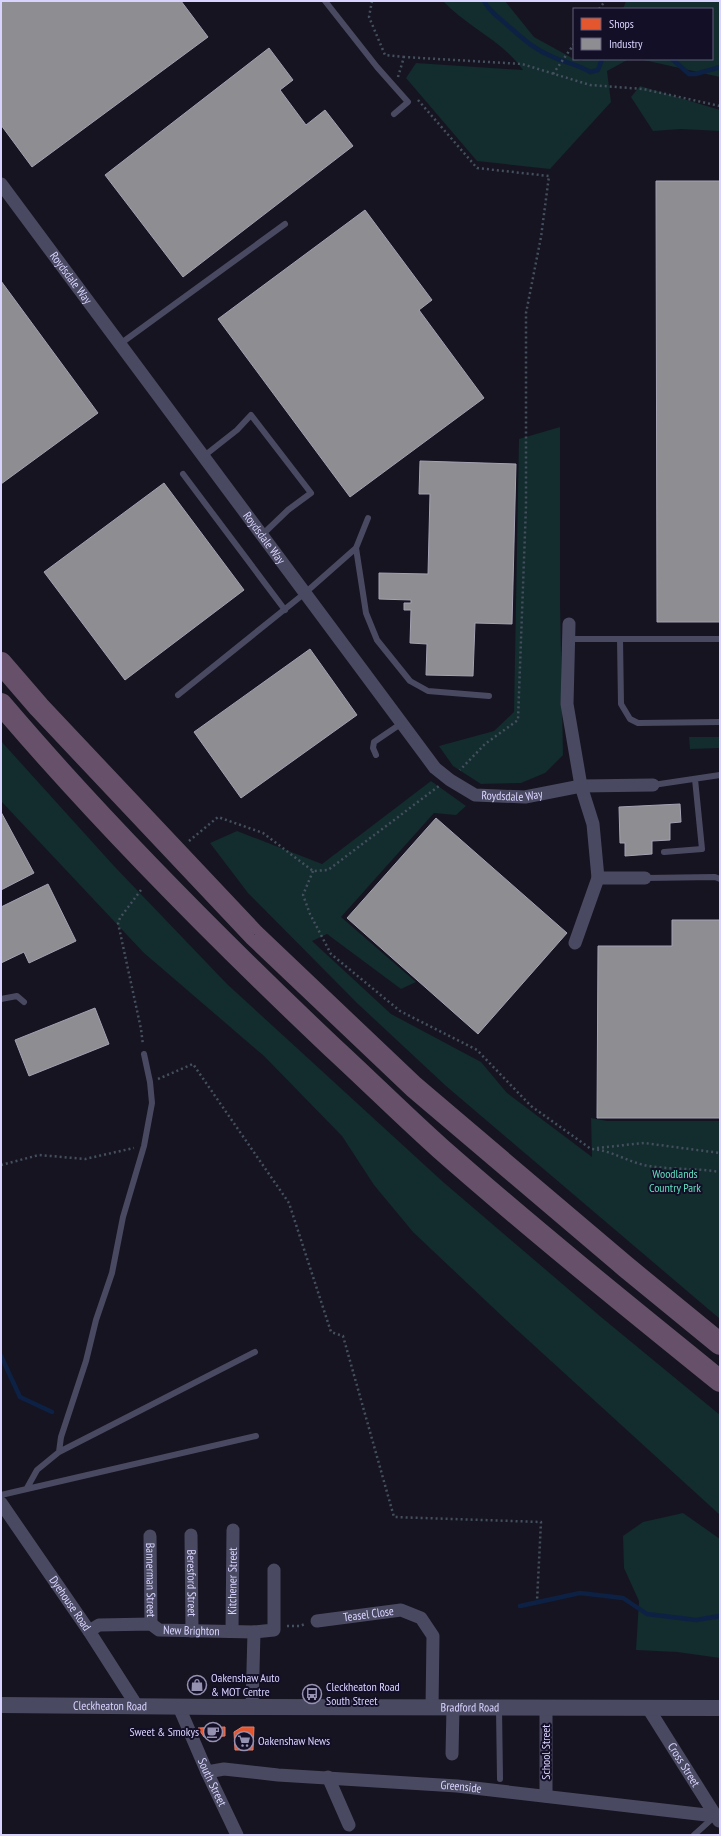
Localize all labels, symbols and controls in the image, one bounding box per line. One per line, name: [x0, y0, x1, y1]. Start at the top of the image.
legend: [573, 8, 713, 60]
text: Shops: [609, 16, 634, 31]
text: Industry: [609, 36, 643, 51]
street label: Roydsdale Way: [47, 249, 96, 307]
street label: Roydsdale Way: [240, 509, 289, 567]
street label: Roydsdale Way: [481, 786, 544, 804]
park label: Woodlands Country Park: [649, 1166, 701, 1195]
street label: Bannerman Street: [143, 1543, 159, 1618]
street label: Kitchener Street: [224, 1547, 240, 1615]
street label: Beresford Street: [184, 1549, 200, 1617]
street label: Dyehouse Road: [46, 1573, 95, 1634]
street label: Teasel Close: [342, 1603, 395, 1624]
street label: New Brighton: [163, 1622, 220, 1638]
place label: Oakenshaw Auto & MOT Centre: [211, 1670, 280, 1699]
shop icon: Oakenshaw Auto & MOT Centre: [186, 1674, 208, 1696]
place label: Cleckheaton Road South Street: [326, 1679, 400, 1708]
bus stop icon: Cleckheaton Road South Street: [301, 1683, 323, 1705]
street label: Cleckheaton Road: [73, 1698, 147, 1713]
street label: Bradford Road: [441, 1699, 499, 1715]
cafe icon: Sweet & Smokys: [202, 1721, 224, 1743]
place label: Sweet & Smokys: [129, 1724, 199, 1739]
street label: School Street: [538, 1724, 553, 1780]
supermarket icon: Oakenshaw News: [233, 1730, 255, 1752]
place label: Oakenshaw News: [258, 1733, 330, 1748]
street label: Cross Street: [665, 1740, 704, 1790]
street label: South Street: [195, 1755, 230, 1809]
street label: Greenside: [440, 1777, 482, 1796]

